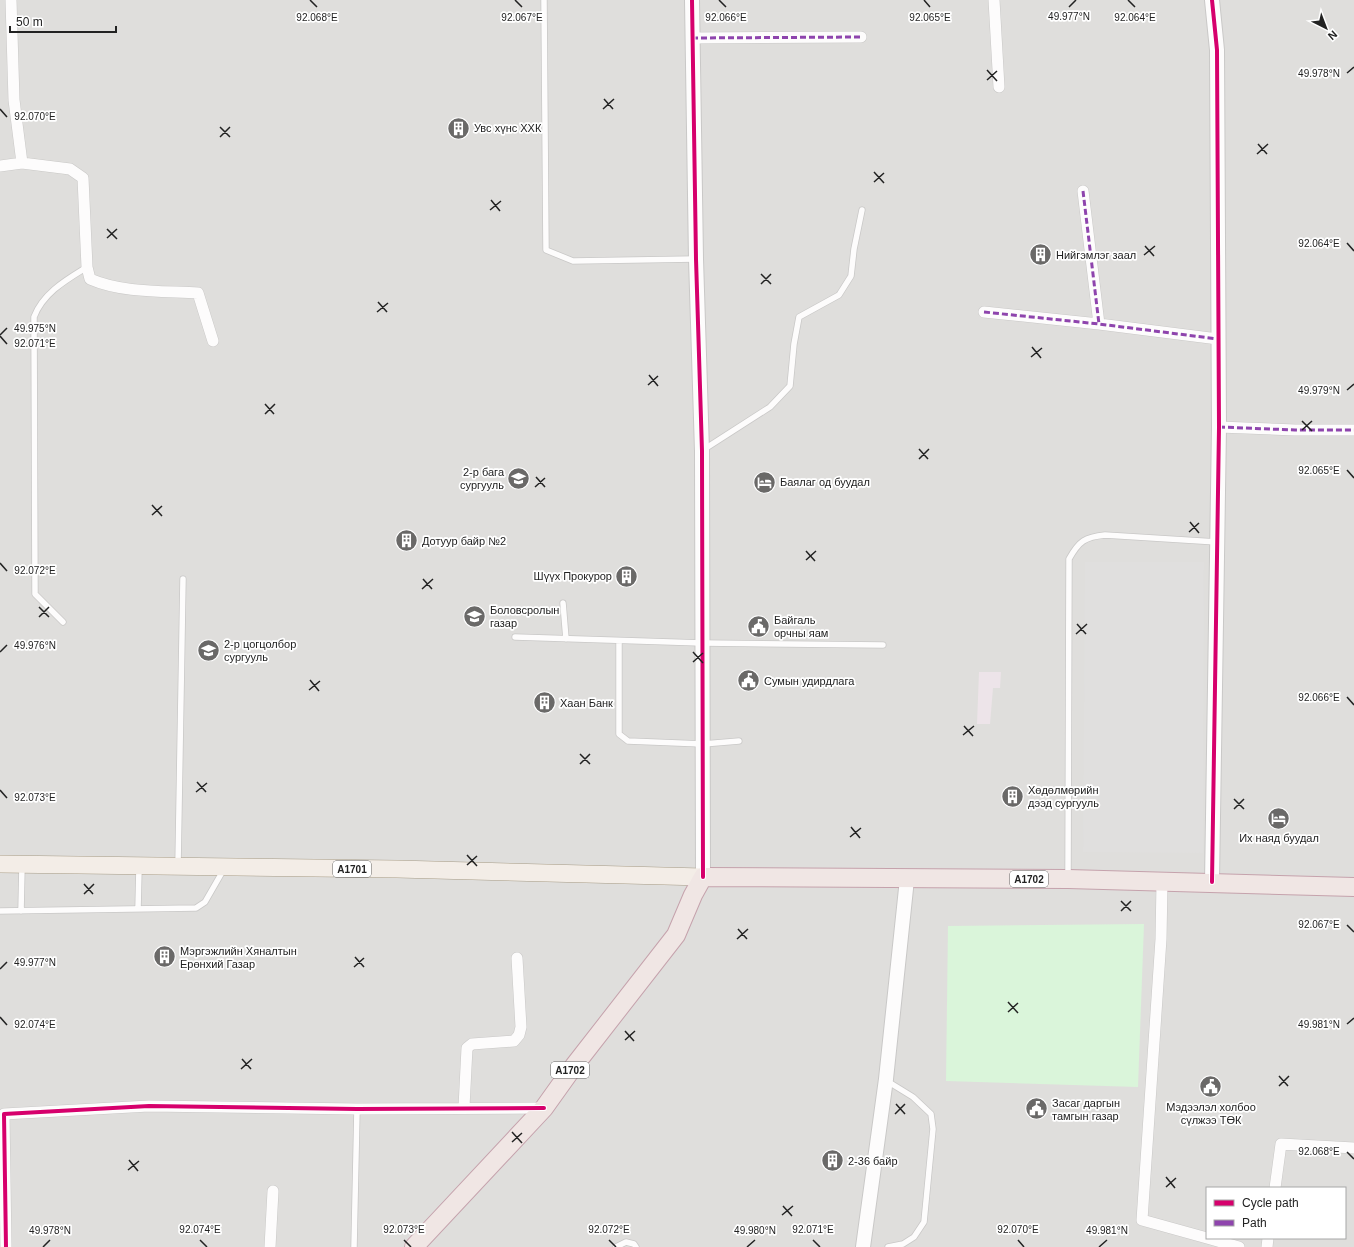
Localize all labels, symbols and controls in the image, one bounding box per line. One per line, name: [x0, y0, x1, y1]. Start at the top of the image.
scale bar: [10, 8, 116, 34]
north arrow: [1306, 8, 1346, 48]
text: 49.977°N: [1048, 11, 1090, 22]
text: 92.068°E: [296, 12, 338, 23]
text: 92.067°E: [501, 12, 543, 23]
text: 92.066°E: [705, 12, 747, 23]
text: 92.065°E: [909, 12, 951, 23]
text: 92.064°E: [1114, 12, 1156, 23]
text: 50 m: [16, 15, 43, 29]
text: N: [1326, 28, 1340, 43]
text: 49.978°N: [1298, 68, 1340, 79]
text: 92.070°E: [14, 111, 56, 122]
building icon: Увс хүнс ХХК: [446, 115, 472, 141]
place label: Увс хүнс ХХК: [474, 122, 542, 134]
text: 92.064°E: [1298, 238, 1340, 249]
building icon: Нийгэмлэг заал: [1028, 242, 1054, 268]
place label: Нийгэмлэг заал: [1056, 249, 1136, 261]
text: 49.975°N: [14, 323, 56, 334]
text: 92.071°E: [14, 338, 56, 349]
text: 49.979°N: [1298, 385, 1340, 396]
school or university icon: 2-р бага сургууль: [506, 465, 532, 491]
text: 92.065°E: [1298, 465, 1340, 476]
place label: 2-р бага сургууль: [460, 466, 505, 491]
hotel icon: Баялаг од буудал: [752, 469, 778, 495]
place label: Баялаг од буудал: [780, 476, 870, 488]
building icon: Дотуур байр №2: [394, 528, 420, 554]
place label: Дотуур байр №2: [422, 535, 506, 547]
building icon: Шүүх Прокурор: [614, 563, 640, 589]
text: 92.072°E: [14, 565, 56, 576]
place label: Шүүх Прокурор: [534, 570, 612, 582]
school or university icon: Боловсролын газар: [462, 603, 488, 629]
place label: Боловсролын газар: [490, 604, 559, 629]
public building icon: Байгаль орчны яам: [746, 613, 772, 639]
place label: Байгаль орчны яам: [774, 614, 828, 639]
school or university icon: 2-р цогцолбор сургууль: [196, 637, 222, 663]
place label: 2-р цогцолбор сургууль: [224, 638, 296, 663]
text: 49.976°N: [14, 640, 56, 651]
public building icon: Сумын удирдлага: [736, 668, 762, 694]
place label: Сумын удирдлага: [764, 675, 855, 687]
building icon: Хаан Банк: [532, 690, 558, 716]
text: 92.066°E: [1298, 692, 1340, 703]
place label: Хаан Банк: [560, 697, 613, 709]
building icon: Хөдөлмөрийн дээд сургууль: [999, 783, 1025, 809]
place label: Хөдөлмөрийн дээд сургууль: [1028, 784, 1099, 809]
text: 92.073°E: [14, 792, 56, 803]
hotel icon: Их наяд буудал: [1266, 805, 1292, 831]
place label: Их наяд буудал: [1239, 832, 1319, 844]
road number: A1701: [333, 861, 371, 877]
road number: A1702: [1010, 871, 1048, 887]
text: 92.067°E: [1298, 919, 1340, 930]
building icon: Мэргэжлийн Хяналтын Ерөнхий Газар: [151, 944, 177, 970]
place label: Мэргэжлийн Хяналтын Ерөнхий Газар: [180, 945, 297, 970]
text: 49.977°N: [14, 957, 56, 968]
text: 92.074°E: [14, 1019, 56, 1030]
text: 49.981°N: [1298, 1019, 1340, 1030]
road number: A1702: [551, 1062, 589, 1078]
public building icon: Мэдээлэл холбоо сүлжээ ТӨК: [1198, 1074, 1224, 1100]
public building icon: Засаг даргын тамгын газар: [1024, 1096, 1050, 1122]
place label: Засаг даргын тамгын газар: [1052, 1097, 1120, 1122]
place label: Мэдээлэл холбоо сүлжээ ТӨК: [1166, 1101, 1256, 1126]
text: 92.068°E: [1298, 1146, 1340, 1157]
building icon: 2-36 байр: [820, 1148, 846, 1174]
place label: 2-36 байр: [848, 1155, 898, 1167]
legend: [1206, 1187, 1346, 1239]
text: Cycle path: [1242, 1196, 1299, 1210]
text: Path: [1242, 1216, 1267, 1230]
text: 92.074°E: [179, 1224, 221, 1235]
text: 92.073°E: [383, 1224, 425, 1235]
text: 92.072°E: [588, 1224, 630, 1235]
text: 92.071°E: [792, 1224, 834, 1235]
text: 92.070°E: [997, 1224, 1039, 1235]
text: 49.978°N: [29, 1225, 71, 1236]
text: 49.980°N: [734, 1225, 776, 1236]
text: 49.981°N: [1086, 1225, 1128, 1236]

